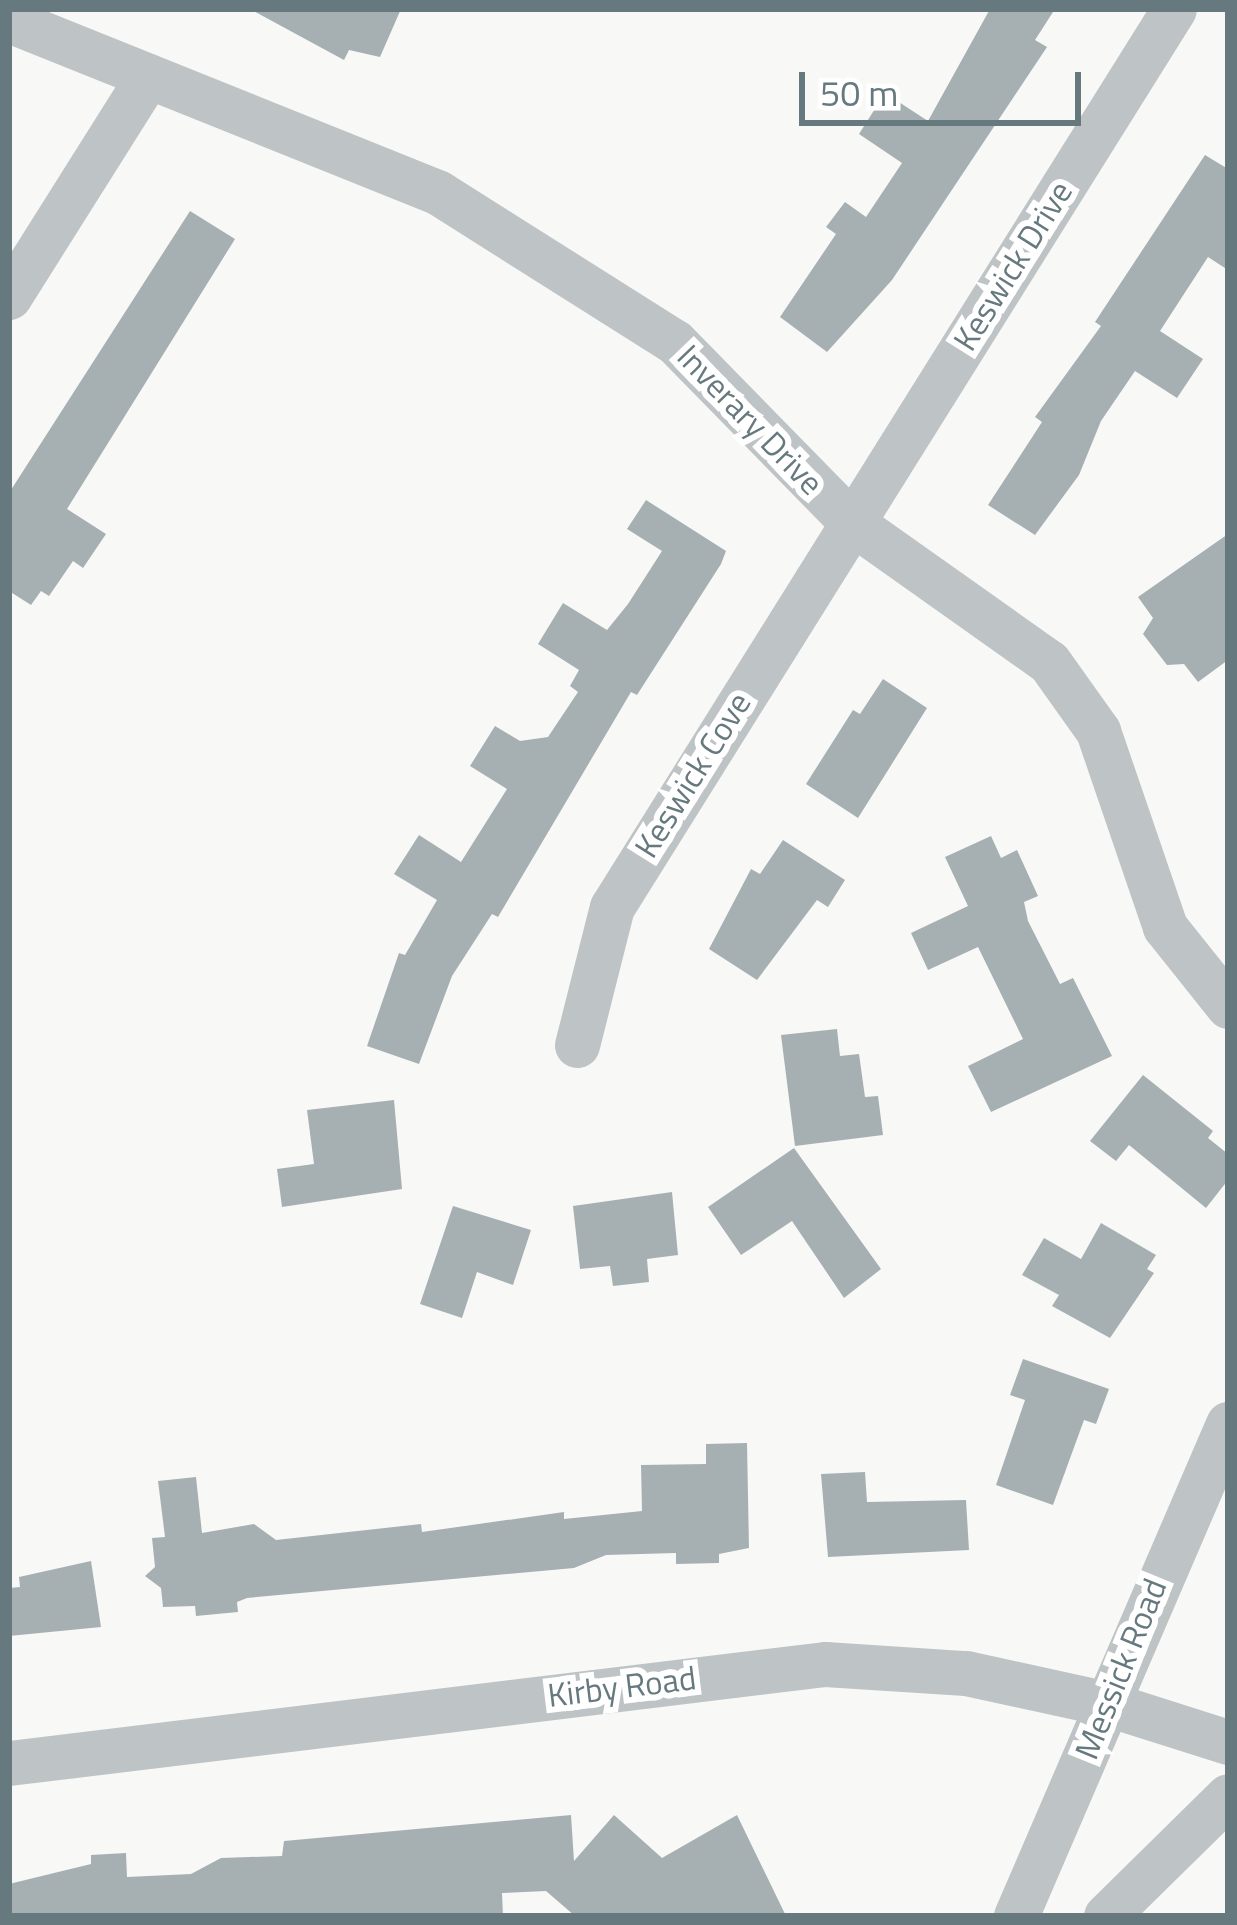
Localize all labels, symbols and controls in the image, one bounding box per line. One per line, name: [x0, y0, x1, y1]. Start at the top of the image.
scale bar: [805, 48, 1087, 122]
text: 50 m: [820, 65, 898, 120]
street label: Keswick Drive: [945, 174, 1081, 358]
street label: Inverary Drive: [669, 337, 831, 503]
street label: Keswick Cove: [627, 685, 759, 865]
street label: Messick Road: [1067, 1573, 1175, 1765]
street label: Kirby Road: [546, 1658, 698, 1716]

